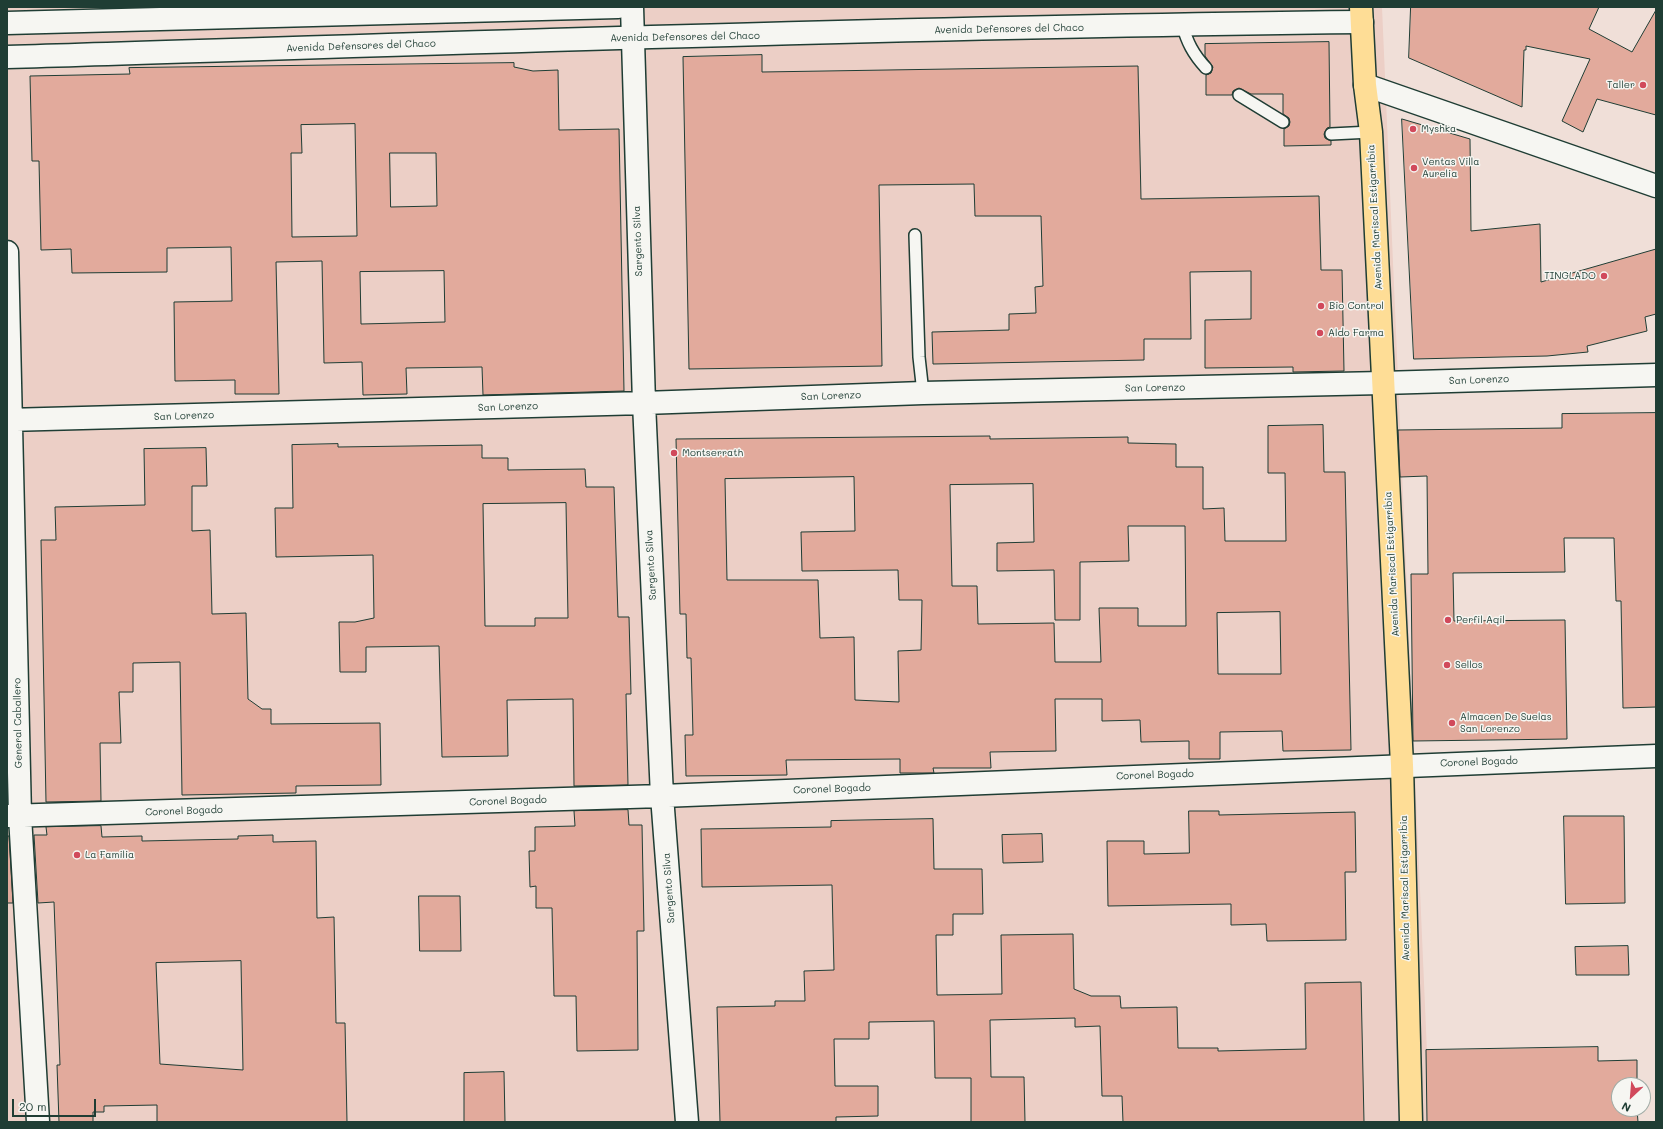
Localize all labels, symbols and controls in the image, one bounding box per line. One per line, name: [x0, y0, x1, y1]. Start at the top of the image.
street label: Avenida Defensores del Chaco: [934, 22, 1084, 36]
street label: Avenida Defensores del Chaco: [610, 30, 760, 44]
street label: Avenida Defensores del Chaco: [286, 37, 436, 55]
place label: Taller: [1607, 79, 1635, 91]
marker: Taller: [1638, 80, 1648, 90]
place label: Myshka: [1421, 123, 1456, 135]
marker: Myshka: [1408, 124, 1418, 134]
street label: Avenida Mariscal Estigarribia: [1365, 144, 1385, 290]
place label: Ventas Villa Aurelia: [1422, 156, 1480, 180]
marker: Ventas Villa Aurelia: [1409, 163, 1419, 173]
street label: Sargento Silva: [631, 205, 645, 277]
place label: TINGLADO: [1544, 270, 1596, 282]
marker: TINGLADO: [1599, 271, 1609, 281]
place label: Bio Control: [1329, 300, 1384, 312]
marker: Bio Control: [1316, 301, 1326, 311]
place label: Aldo Farma: [1328, 327, 1384, 339]
marker: Aldo Farma: [1315, 328, 1325, 338]
street label: San Lorenzo: [1449, 373, 1509, 387]
street label: San Lorenzo: [1125, 381, 1185, 395]
street label: San Lorenzo: [801, 389, 861, 403]
street label: San Lorenzo: [478, 400, 538, 414]
street label: San Lorenzo: [154, 409, 214, 423]
place label: Montserrath: [682, 447, 743, 459]
marker: Montserrath: [669, 448, 679, 458]
street label: Avenida Mariscal Estigarribia: [1382, 491, 1402, 637]
street label: Sargento Silva: [643, 529, 659, 601]
place label: Perfil Aqil: [1456, 614, 1505, 626]
marker: Perfil Aqil: [1443, 615, 1453, 625]
place label: Sellos: [1455, 659, 1483, 671]
marker: Sellos: [1442, 660, 1452, 670]
street label: General Caballero: [11, 678, 25, 768]
place label: Almacen De Suelas San Lorenzo: [1460, 711, 1552, 734]
marker: Almacen De Suelas San Lorenzo: [1447, 718, 1457, 728]
street label: Coronel Bogado: [1440, 755, 1518, 769]
street label: Coronel Bogado: [1116, 768, 1194, 782]
street label: Coronel Bogado: [793, 782, 871, 796]
street label: Coronel Bogado: [469, 794, 547, 808]
street label: Coronel Bogado: [145, 804, 223, 818]
street label: Avenida Mariscal Estigarribia: [1398, 815, 1412, 961]
place label: La Familia: [85, 849, 134, 861]
marker: La Familia: [72, 850, 82, 860]
street label: Sargento Silva: [661, 852, 677, 924]
north arrow: [1611, 1077, 1651, 1117]
scale bar: [14, 1091, 98, 1117]
text: 20 m: [19, 1098, 47, 1114]
text: N: [1619, 1099, 1633, 1116]

